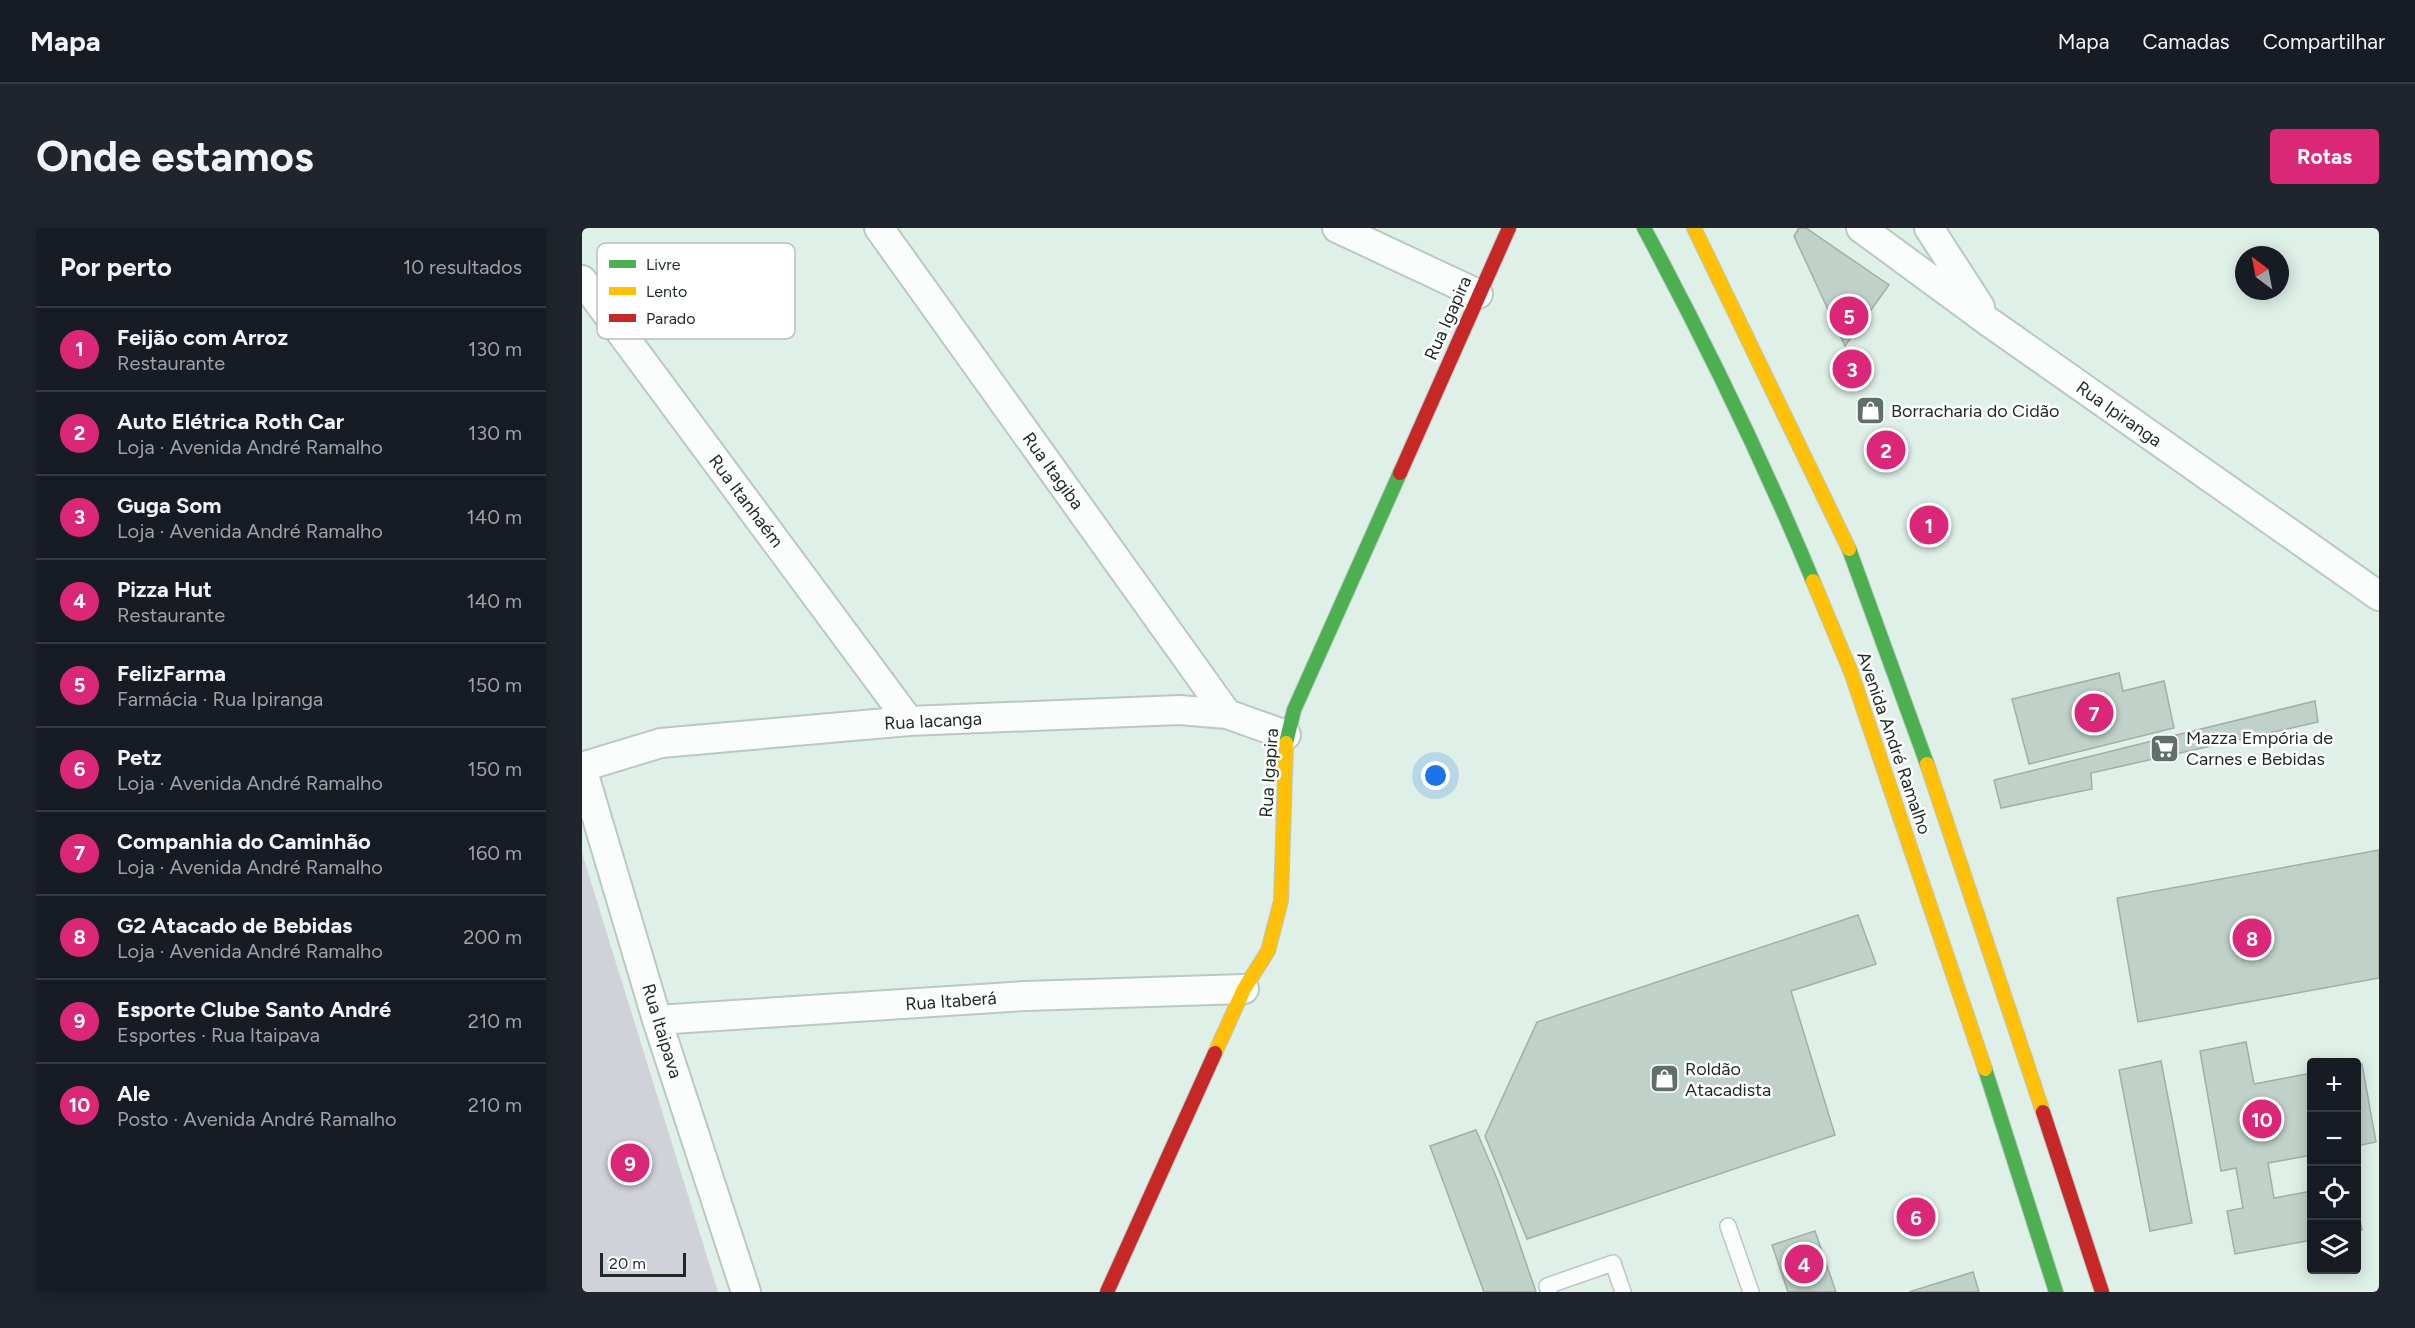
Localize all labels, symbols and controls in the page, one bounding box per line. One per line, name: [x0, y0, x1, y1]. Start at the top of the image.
text: Mapa: [30, 24, 101, 58]
text: Mapa: [2058, 29, 2109, 54]
text: Camadas: [2142, 29, 2230, 54]
text: Compartilhar: [2263, 29, 2385, 54]
button: Rotas: [2270, 129, 2379, 184]
text: Onde estamos: [36, 131, 314, 182]
legend: [597, 243, 795, 339]
north arrow: [2235, 246, 2289, 300]
text: Por perto: [60, 251, 172, 283]
text: 10 resultados: [403, 255, 522, 279]
text: Livre: [646, 255, 681, 274]
street label: Rua Igapira: [1420, 273, 1476, 363]
text: Lento: [646, 282, 687, 301]
pin: 5: [1830, 294, 1868, 338]
text: Parado: [646, 309, 696, 328]
text: Feijão com Arroz: [117, 324, 288, 351]
text: 1: [75, 337, 84, 361]
text: 130 m: [468, 337, 522, 361]
pin: 3: [1832, 346, 1872, 392]
text: Restaurante: [117, 351, 225, 375]
street label: Rua Ipiranga: [2072, 376, 2166, 452]
shop icon: Borracharia do Cidão: [1854, 395, 1886, 427]
place label: Borracharia do Cidão: [1891, 400, 2059, 422]
text: Auto Elétrica Roth Car: [117, 408, 344, 435]
text: 2: [74, 421, 85, 445]
text: 130 m: [468, 421, 522, 445]
street label: Rua Itagiba: [1018, 428, 1088, 514]
pin: 2: [1866, 428, 1906, 472]
text: Loja · Avenida André Ramalho: [117, 435, 383, 459]
street label: Rua Itanhaém: [704, 450, 788, 552]
text: Guga Som: [117, 492, 221, 519]
pin: 1: [1910, 502, 1948, 548]
text: 3: [74, 505, 85, 529]
text: 140 m: [467, 505, 522, 529]
text: Loja · Avenida André Ramalho: [117, 519, 383, 543]
text: Pizza Hut: [117, 576, 212, 603]
text: 4: [73, 589, 86, 613]
text: 140 m: [467, 589, 522, 613]
text: Restaurante: [117, 603, 225, 627]
street label: Avenida André Ramalho: [1852, 649, 1936, 837]
text: FelizFarma: [117, 660, 226, 687]
text: 5: [74, 673, 85, 697]
text: 150 m: [467, 673, 522, 697]
text: Farmácia · Rua Ipiranga: [117, 687, 323, 711]
pin: 7: [2074, 690, 2114, 736]
street label: Rua Iacanga: [884, 707, 982, 735]
place label: Mazza Empória de Carnes e Bebidas: [2186, 727, 2333, 770]
street label: Rua Igapira: [1255, 728, 1283, 818]
supermarket icon: Mazza Empória de Carnes e Bebidas: [2149, 732, 2181, 764]
text: Petz: [117, 744, 162, 771]
text: 6: [74, 757, 85, 781]
text: 150 m: [467, 757, 522, 781]
your location: [1421, 761, 1450, 790]
text: Loja · Avenida André Ramalho: [117, 771, 383, 795]
text: Companhia do Caminhão: [117, 828, 371, 855]
text: 7: [74, 841, 85, 865]
text: 160 m: [468, 841, 522, 865]
text: Loja · Avenida André Ramalho: [117, 855, 383, 879]
text: G2 Atacado de Bebidas: [117, 912, 352, 939]
pin: 8: [2232, 916, 2272, 960]
text: 8: [73, 925, 86, 949]
text: 200 m: [463, 925, 522, 949]
text: Loja · Avenida André Ramalho: [117, 939, 383, 963]
street label: Rua Itaipava: [637, 981, 687, 1081]
street label: Rua Itaberá: [905, 987, 997, 1015]
text: Esporte Clube Santo André: [117, 996, 391, 1023]
text: 9: [74, 1009, 85, 1033]
text: 210 m: [468, 1009, 522, 1033]
text: Esportes · Rua Itaipava: [117, 1023, 320, 1047]
place label: Roldão Atacadista: [1685, 1058, 1771, 1101]
map controls: [2307, 1058, 2361, 1274]
button: +: [2307, 1058, 2361, 1112]
shop icon: Roldão Atacadista: [1648, 1063, 1680, 1095]
text: Ale: [117, 1080, 150, 1107]
text: 10: [69, 1093, 90, 1117]
text: 210 m: [468, 1093, 522, 1117]
pin: 10: [2242, 1096, 2282, 1142]
text: Posto · Avenida André Ramalho: [117, 1107, 397, 1131]
button: −: [2307, 1112, 2361, 1166]
pin: 9: [610, 1140, 650, 1186]
button: locate: [2307, 1166, 2361, 1220]
pin: 6: [1896, 1194, 1936, 1240]
button: layers: [2307, 1220, 2361, 1274]
pin: 4: [1784, 1242, 1824, 1286]
scale bar: [600, 1250, 686, 1278]
text: 20 m: [609, 1254, 646, 1273]

